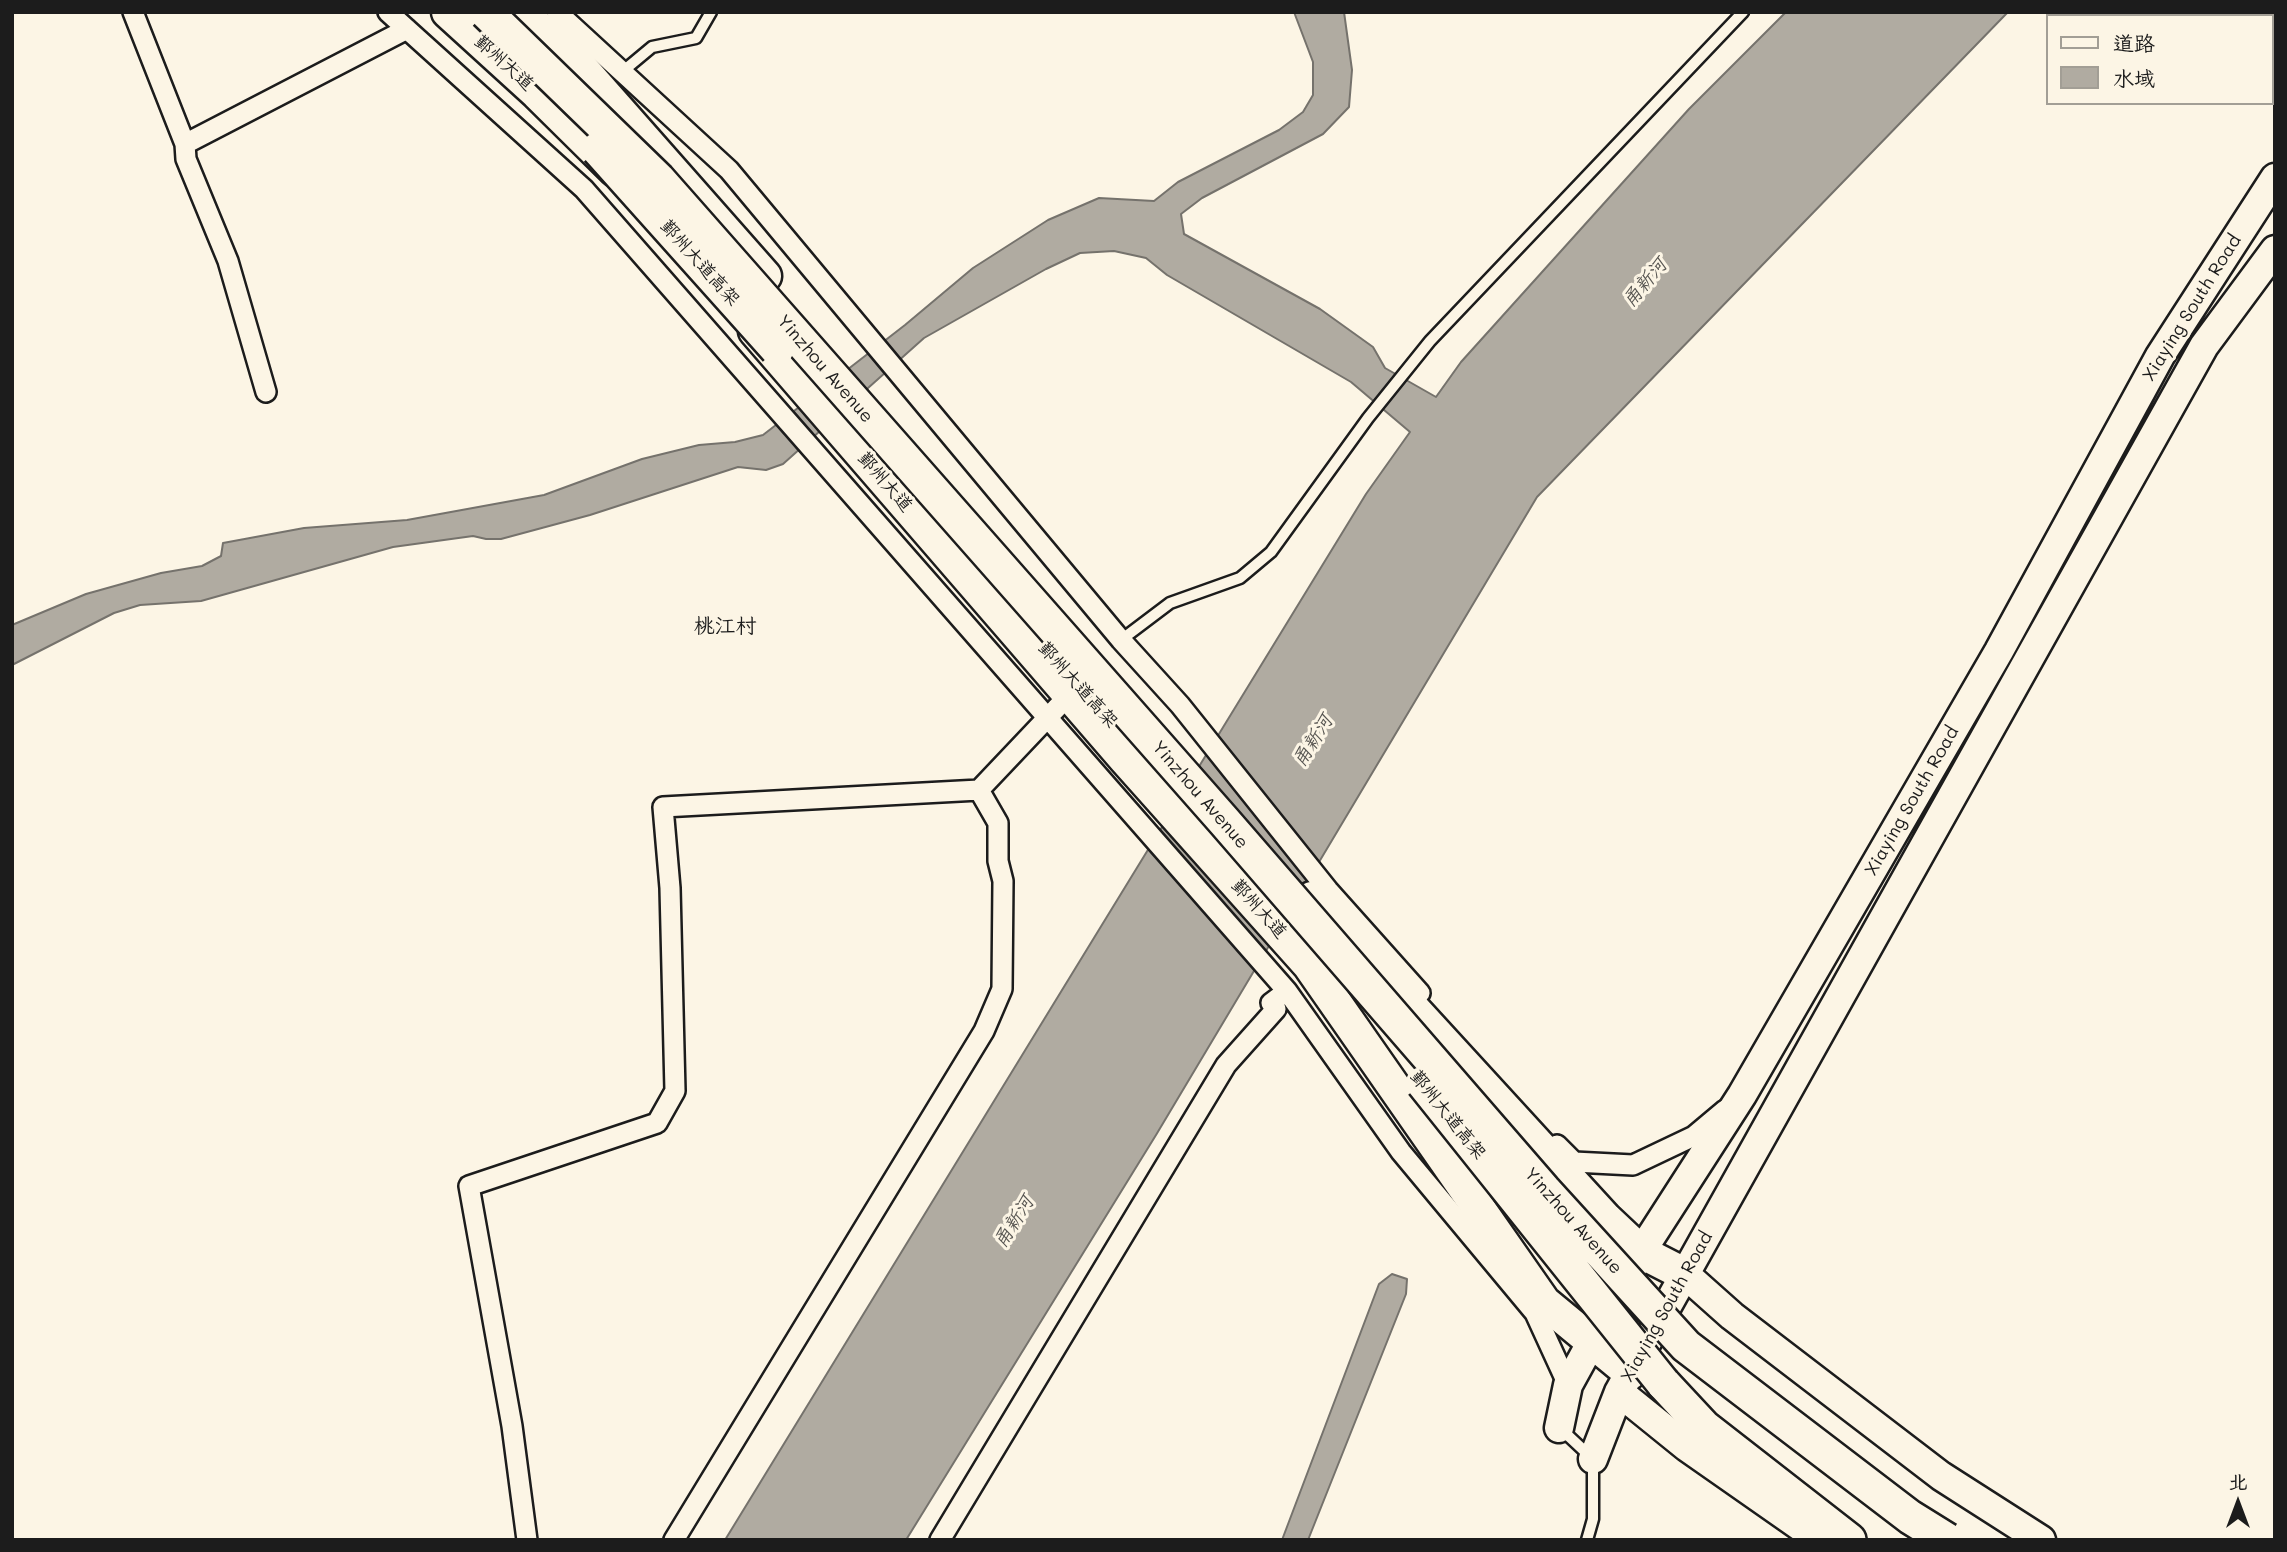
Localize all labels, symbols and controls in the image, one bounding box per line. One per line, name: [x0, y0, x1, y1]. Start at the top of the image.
legend: [2046, 14, 2273, 105]
text: 道路: [2113, 29, 2155, 56]
street label: 鄞州大道: [470, 31, 538, 95]
text: 水域: [2113, 64, 2155, 91]
street label: 鄞州大道高架: [656, 216, 744, 310]
street label: Xiaying South Road: [2138, 231, 2246, 385]
water label: 甬新河: [1618, 254, 1672, 312]
street label: Yinzhou Avenue: [772, 311, 878, 427]
street label: 鄞州大道: [853, 448, 917, 516]
district label: 桃江村: [694, 614, 756, 640]
street label: 鄞州大道高架: [1034, 638, 1122, 732]
water label: 甬新河: [1288, 711, 1338, 771]
street label: Xiaying South Road: [1860, 722, 1964, 880]
street label: Yinzhou Avenue: [1147, 737, 1253, 853]
street label: 鄞州大道: [1227, 875, 1291, 943]
street label: 鄞州大道高架: [1406, 1066, 1490, 1164]
street label: Yinzhou Avenue: [1519, 1163, 1627, 1279]
water label: 甬新河: [989, 1192, 1039, 1252]
street label: Xiaying South Road: [1617, 1228, 1717, 1386]
north arrow: [2203, 1468, 2273, 1538]
text: 北: [2228, 1469, 2248, 1494]

